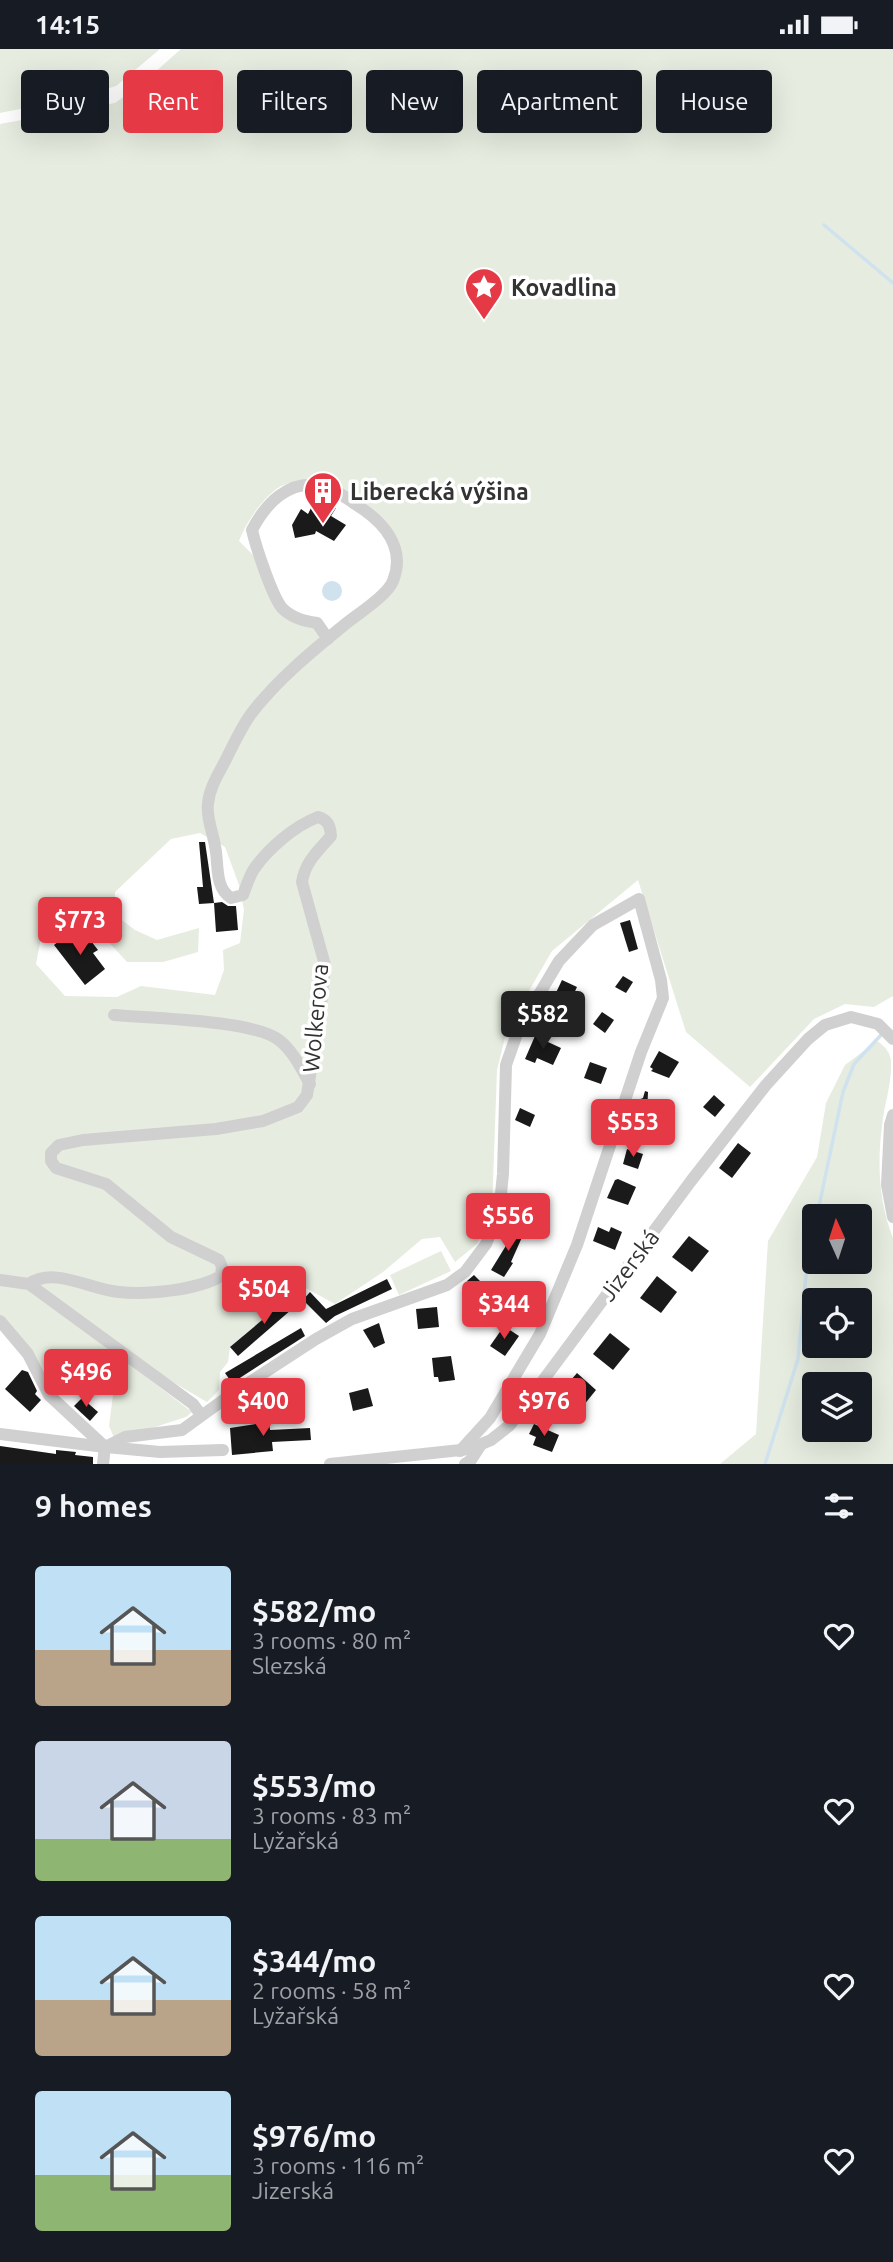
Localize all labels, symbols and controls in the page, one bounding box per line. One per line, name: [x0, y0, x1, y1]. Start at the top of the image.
text: 14:15: [35, 10, 100, 39]
chip: Buy: [21, 70, 109, 133]
chip: Rent: [123, 70, 223, 133]
chip: Filters: [237, 70, 352, 133]
chip: New: [366, 70, 463, 133]
chip: Apartment: [477, 70, 642, 133]
chip: House: [656, 70, 772, 133]
place icon: Kovadlina: [463, 266, 505, 321]
place label: Kovadlina: [511, 275, 617, 300]
building icon: Liberecká výšina: [302, 470, 344, 525]
place label: Liberecká výšina: [350, 479, 529, 504]
pin: $773: [39, 897, 121, 957]
text: $773: [54, 907, 106, 932]
street label: Wolkerova: [298, 962, 332, 1074]
pin: $582: [502, 991, 584, 1051]
text: $582: [517, 1001, 569, 1026]
pin: $553: [592, 1099, 674, 1159]
text: $553: [607, 1109, 659, 1134]
pin: $556: [467, 1193, 549, 1253]
text: $556: [482, 1203, 534, 1228]
north arrow: [802, 1204, 872, 1274]
map controls: [802, 1204, 872, 1442]
street label: Jizerská: [594, 1225, 664, 1305]
pin: $504: [223, 1267, 305, 1326]
text: $504: [238, 1276, 290, 1301]
pin: $344: [463, 1281, 545, 1341]
button: locate: [802, 1288, 872, 1358]
text: $344: [478, 1291, 530, 1316]
pin: $496: [45, 1349, 127, 1409]
text: $496: [60, 1359, 112, 1384]
button: layers: [802, 1372, 872, 1442]
pin: $400: [222, 1379, 304, 1438]
pin: $976: [503, 1379, 585, 1438]
text: $400: [237, 1388, 289, 1413]
text: $976: [518, 1388, 570, 1413]
icon: filters: [820, 1487, 858, 1525]
text: 9 homes: [35, 1489, 152, 1523]
icon: home: [91, 1594, 175, 1678]
text: $582/mo: [252, 1594, 376, 1628]
icon: heart: [820, 1617, 858, 1655]
text: 3 rooms · 80 m²: [252, 1628, 411, 1653]
text: Slezská: [252, 1653, 327, 1678]
icon: home: [91, 1769, 175, 1853]
text: $553/mo: [252, 1769, 376, 1803]
icon: heart: [820, 1792, 858, 1830]
text: 3 rooms · 83 m²: [252, 1803, 411, 1828]
text: Lyžařská: [252, 1828, 339, 1853]
icon: home: [91, 1944, 175, 2028]
text: $344/mo: [252, 1944, 376, 1978]
icon: heart: [820, 1967, 858, 2005]
text: 2 rooms · 58 m²: [252, 1978, 411, 2003]
text: Lyžařská: [252, 2003, 339, 2028]
icon: home: [91, 2119, 175, 2203]
text: $976/mo: [252, 2119, 376, 2153]
icon: heart: [820, 2142, 858, 2180]
text: 3 rooms · 116 m²: [252, 2153, 424, 2178]
text: Jizerská: [252, 2178, 334, 2203]

